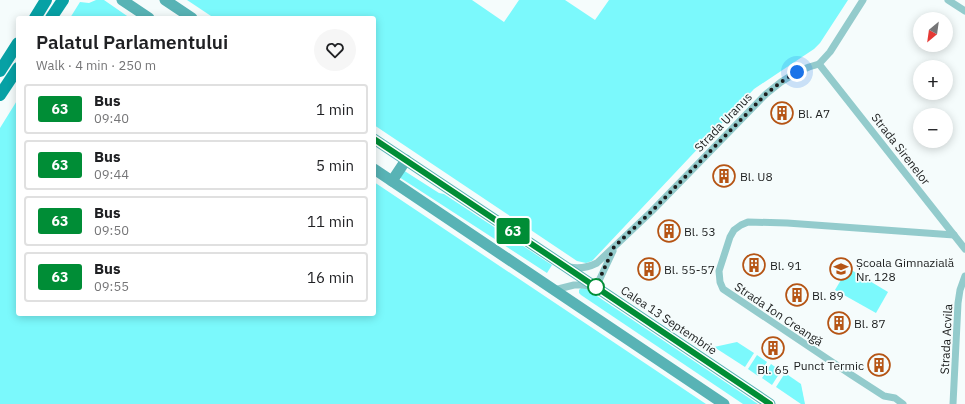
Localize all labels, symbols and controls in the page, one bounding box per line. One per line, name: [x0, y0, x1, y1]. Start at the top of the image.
north arrow: [913, 12, 953, 52]
map controls: [913, 12, 953, 148]
button: heart: [314, 29, 356, 71]
text: Palatul Parlamentului: [36, 30, 228, 54]
text: Walk · 4 min · 250 m: [36, 57, 156, 74]
button: +: [913, 60, 953, 100]
your location: [787, 62, 807, 82]
street label: Strada Uranus: [691, 89, 755, 155]
text: Bus: [94, 91, 121, 110]
text: 63: [52, 100, 68, 118]
text: 1 min: [316, 100, 354, 119]
building icon: Bl. A7: [769, 100, 795, 126]
place label: Bl. A7: [798, 106, 830, 121]
button: −: [913, 108, 953, 148]
text: 09:40: [94, 110, 129, 127]
street label: Strada Sirenelor: [868, 110, 934, 188]
text: Bus: [94, 147, 121, 166]
text: 63: [52, 156, 68, 174]
text: 5 min: [316, 156, 354, 175]
building icon: Bl. U8: [711, 163, 737, 189]
text: 09:44: [94, 166, 129, 183]
place label: Bl. U8: [740, 169, 773, 184]
text: Bus: [94, 203, 121, 222]
text: 63: [52, 212, 68, 230]
text: 11 min: [307, 212, 354, 231]
line badge: 63: [495, 218, 531, 244]
building icon: Bl. 53: [656, 218, 682, 244]
text: 09:50: [94, 222, 129, 239]
text: 63: [505, 222, 521, 240]
place label: Bl. 53: [684, 224, 716, 239]
building icon: Bl. 91: [741, 252, 767, 278]
place label: Școala Gimnazială Nr. 128: [856, 255, 955, 284]
building icon: Bl. 55-57: [636, 256, 662, 282]
school or university icon: Școala Gimnazială Nr. 128: [828, 256, 854, 282]
place label: Bl. 91: [770, 258, 802, 273]
text: Bus: [94, 259, 121, 278]
place label: Bl. 55-57: [664, 262, 715, 277]
text: 63: [52, 268, 68, 286]
text: 16 min: [307, 268, 354, 287]
text: 09:55: [94, 278, 129, 295]
unlabelled marker: [587, 278, 605, 296]
street label: Strada Ion Creangă: [732, 279, 827, 350]
street label: Calea 13 Septembrie: [618, 282, 720, 358]
building icon: Bl. 89: [784, 282, 810, 308]
place label: Bl. 89: [812, 288, 844, 303]
street label: Strada Acvila: [937, 303, 955, 375]
building icon: Bl. 87: [826, 310, 852, 336]
place label: Bl. 87: [854, 316, 886, 331]
building icon: Bl. 65: [760, 335, 786, 361]
building icon: Punct Termic: [866, 352, 892, 378]
place label: Punct Termic: [793, 358, 864, 373]
place label: Bl. 65: [757, 362, 789, 377]

